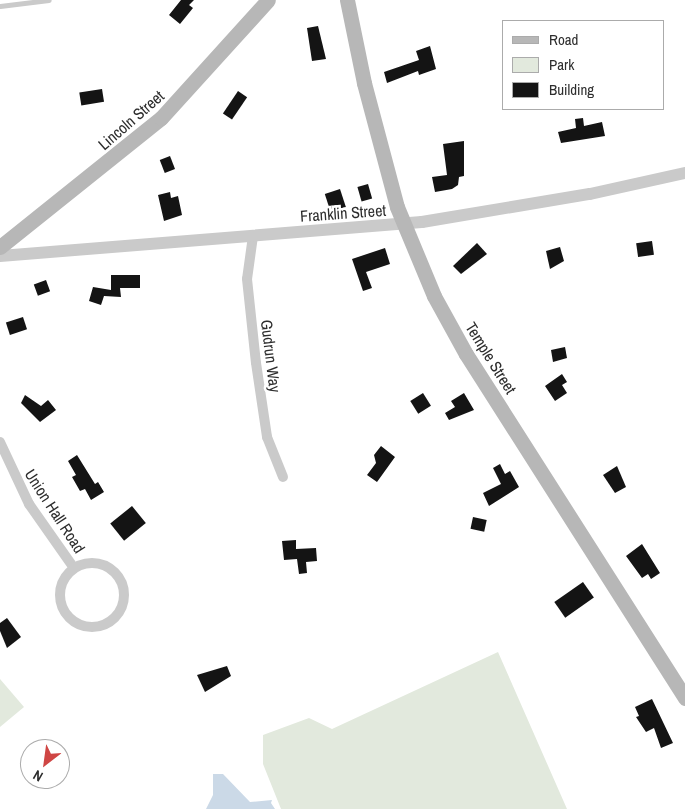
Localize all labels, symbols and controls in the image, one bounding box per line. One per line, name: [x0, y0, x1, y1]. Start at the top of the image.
legend: [502, 20, 665, 110]
text: Road: [549, 29, 578, 50]
text: Park: [549, 54, 574, 75]
text: Building: [549, 79, 594, 100]
street label: Lincoln Street: [94, 86, 168, 154]
street label: Franklin Street: [299, 200, 387, 226]
street label: Gudrun Way: [257, 319, 285, 393]
street label: Temple Street: [461, 319, 521, 397]
street label: Union Hall Road: [21, 465, 89, 557]
north arrow: [20, 739, 70, 789]
text: N: [30, 766, 46, 786]

